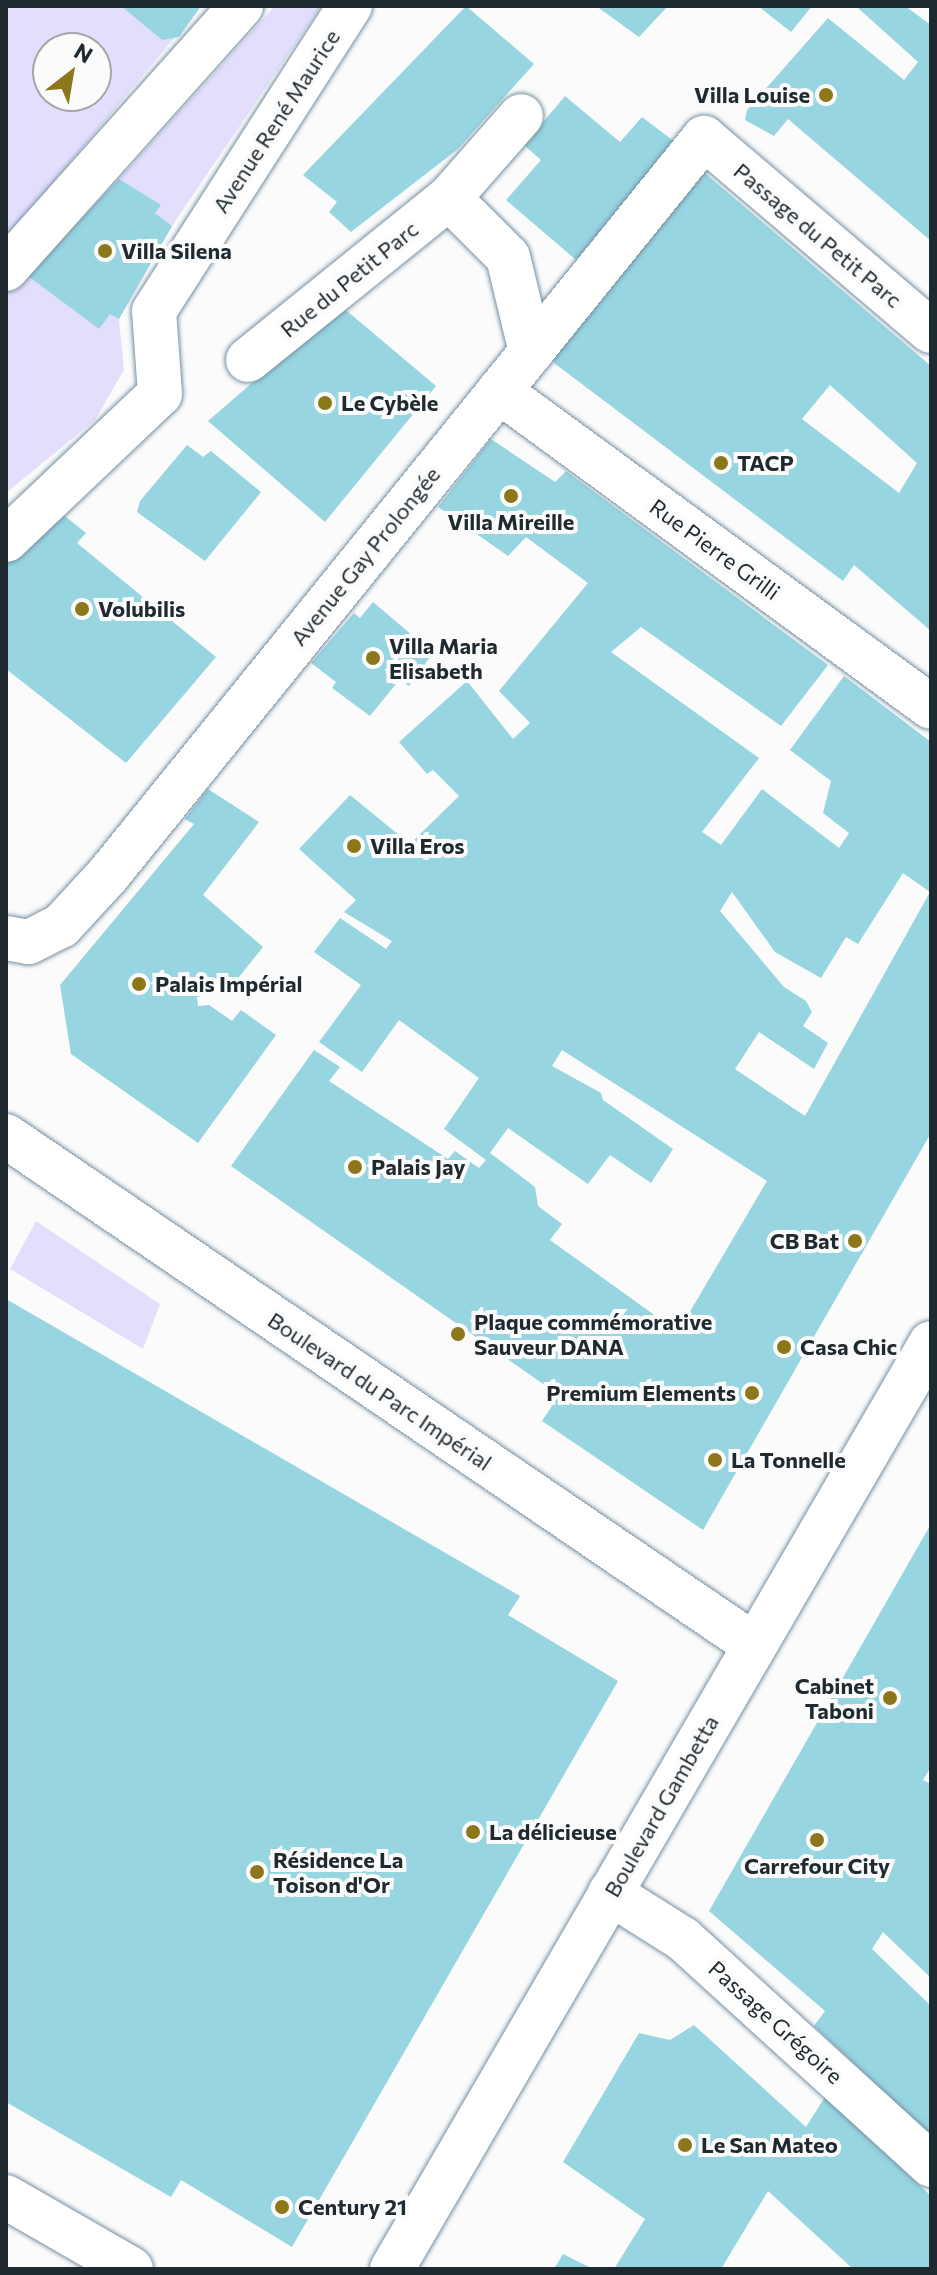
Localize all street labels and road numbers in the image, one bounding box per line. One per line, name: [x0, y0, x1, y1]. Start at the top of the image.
street label: Avenue René Maurice: [207, 24, 345, 218]
street label: Passage du Petit Parc: [729, 157, 907, 313]
street label: Rue du Petit Parc: [275, 215, 423, 343]
street label: Avenue Gay Prolongée: [285, 461, 445, 651]
street label: Rue Pierre Grilli: [645, 493, 785, 605]
street label: Boulevard du Parc Impérial: [263, 1306, 497, 1476]
street label: Boulevard Gambetta: [598, 1711, 724, 1901]
street label: Passage Grégoire: [704, 1955, 848, 2089]

